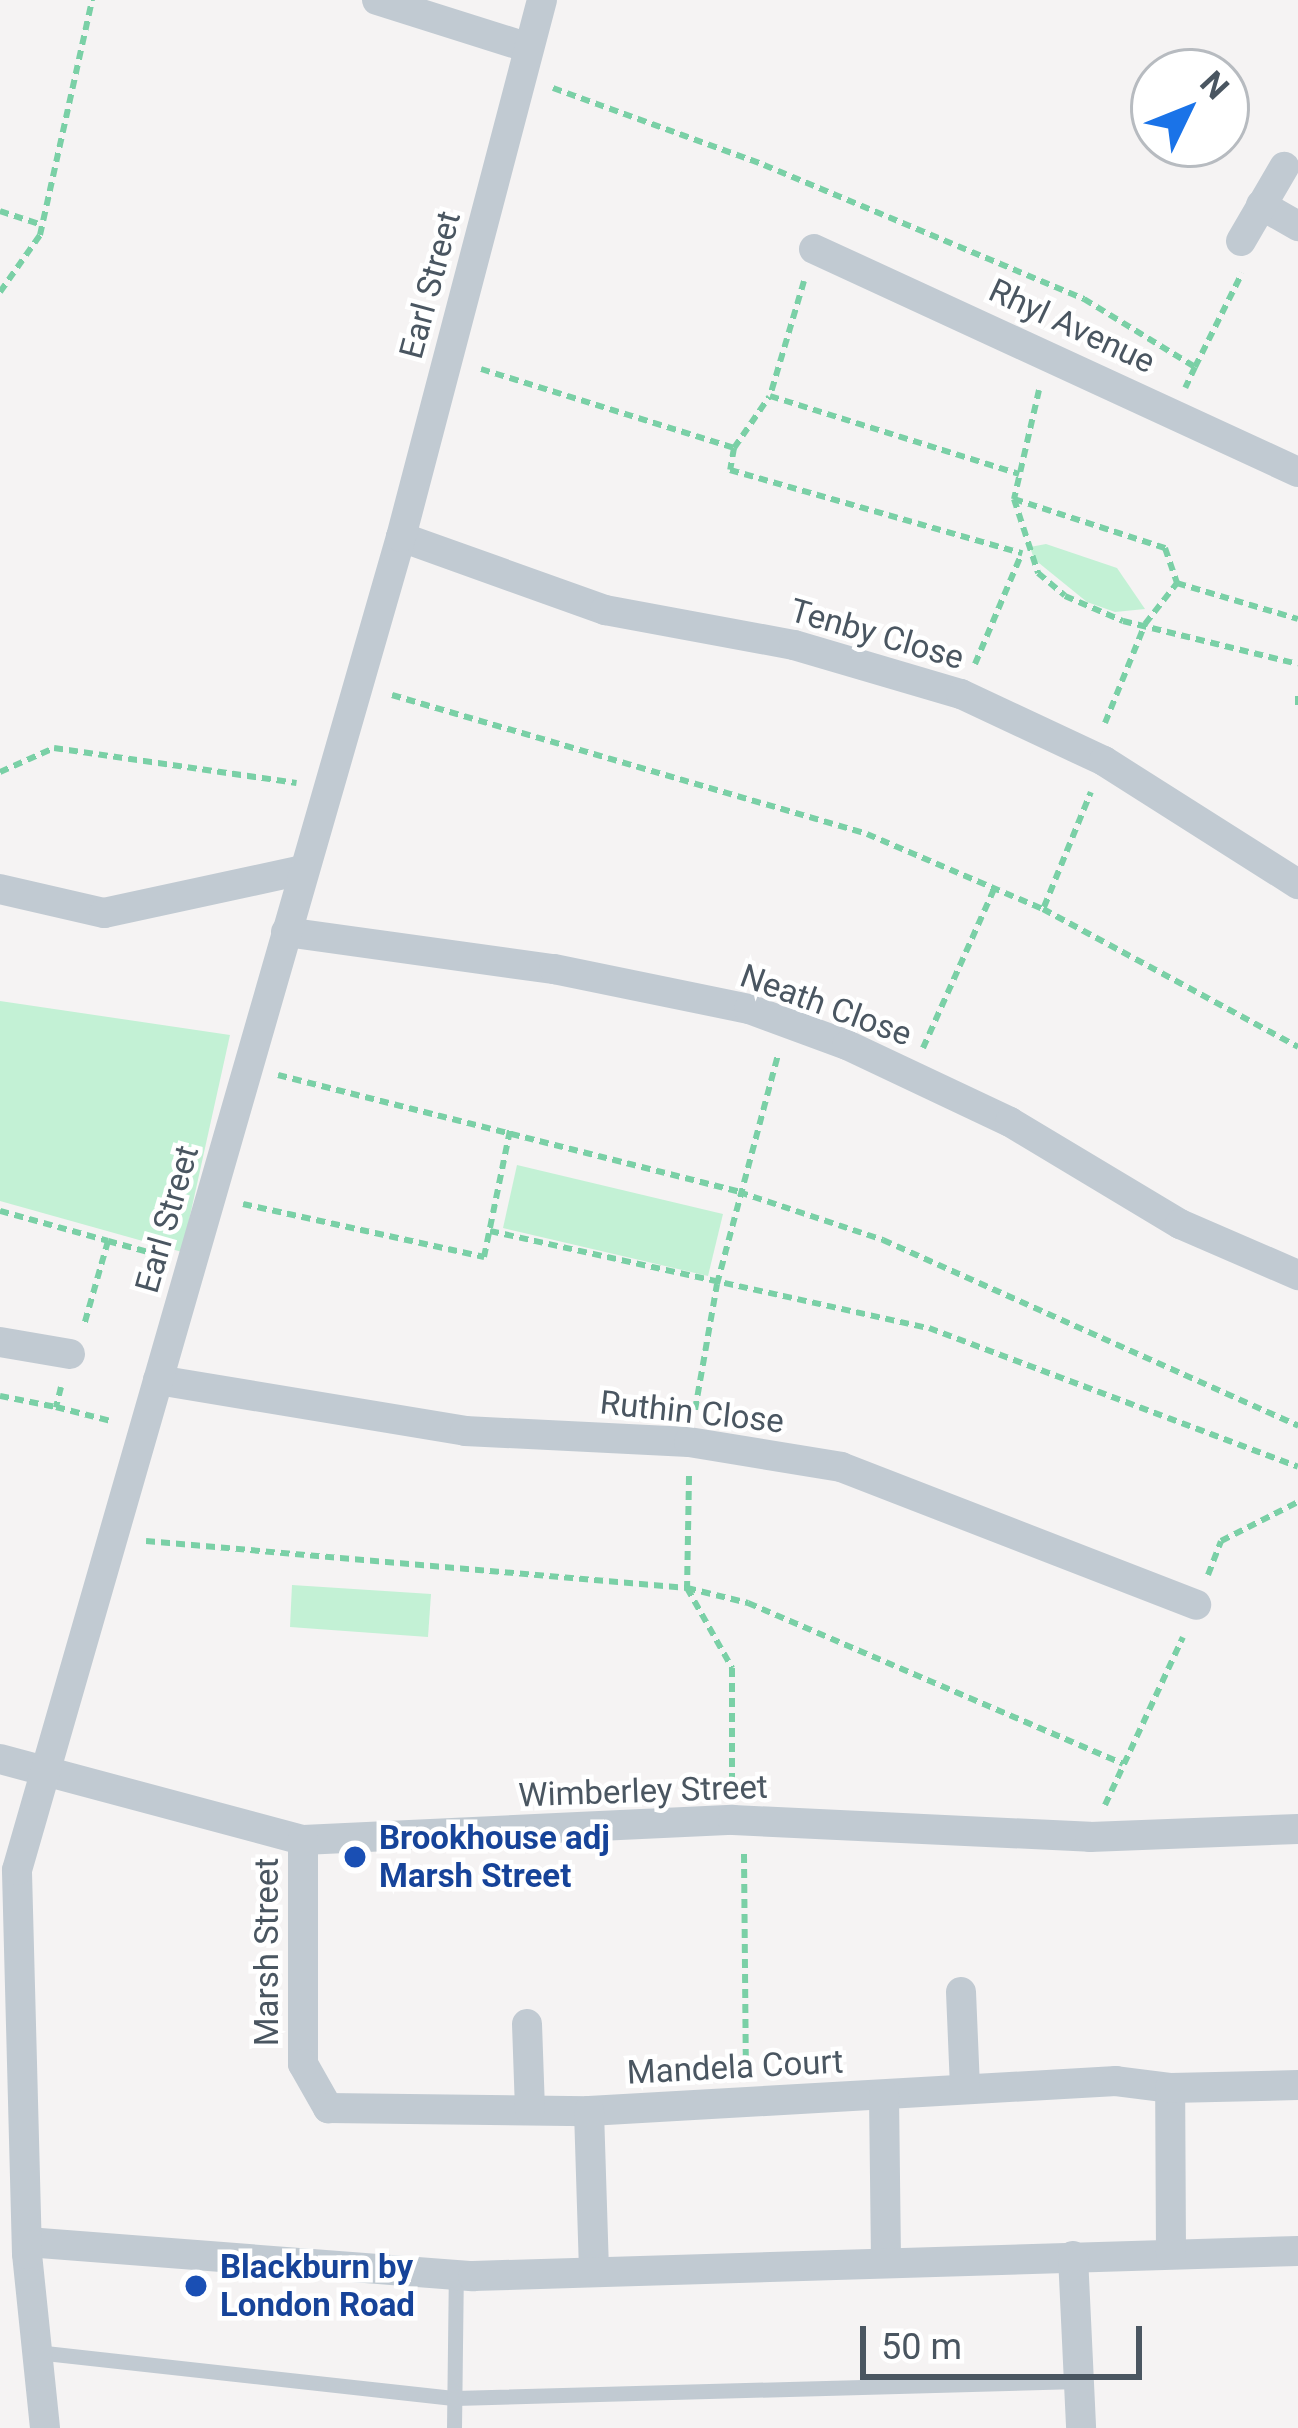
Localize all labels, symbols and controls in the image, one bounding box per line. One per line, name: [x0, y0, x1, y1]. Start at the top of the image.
north arrow: [1130, 48, 1250, 168]
text: N: [1192, 63, 1237, 107]
street label: Earl Street: [391, 207, 469, 363]
street label: Rhyl Avenue: [983, 270, 1161, 382]
street label: Tenby Close: [786, 590, 968, 678]
street label: Neath Close: [735, 956, 917, 1054]
street label: Earl Street: [127, 1141, 207, 1297]
street label: Ruthin Close: [598, 1383, 786, 1441]
street label: Wimberley Street: [518, 1767, 768, 1815]
place label: Brookhouse adj Marsh Street: [379, 1818, 610, 1896]
marker: Brookhouse adj Marsh Street: [342, 1844, 368, 1870]
street label: Marsh Street: [247, 1858, 287, 2046]
street label: Mandela Court: [626, 2042, 844, 2092]
place label: Blackburn by London Road: [220, 2247, 415, 2325]
marker: Blackburn by London Road: [183, 2273, 209, 2299]
scale bar: [866, 2302, 1148, 2376]
text: 50 m: [881, 2326, 962, 2368]

